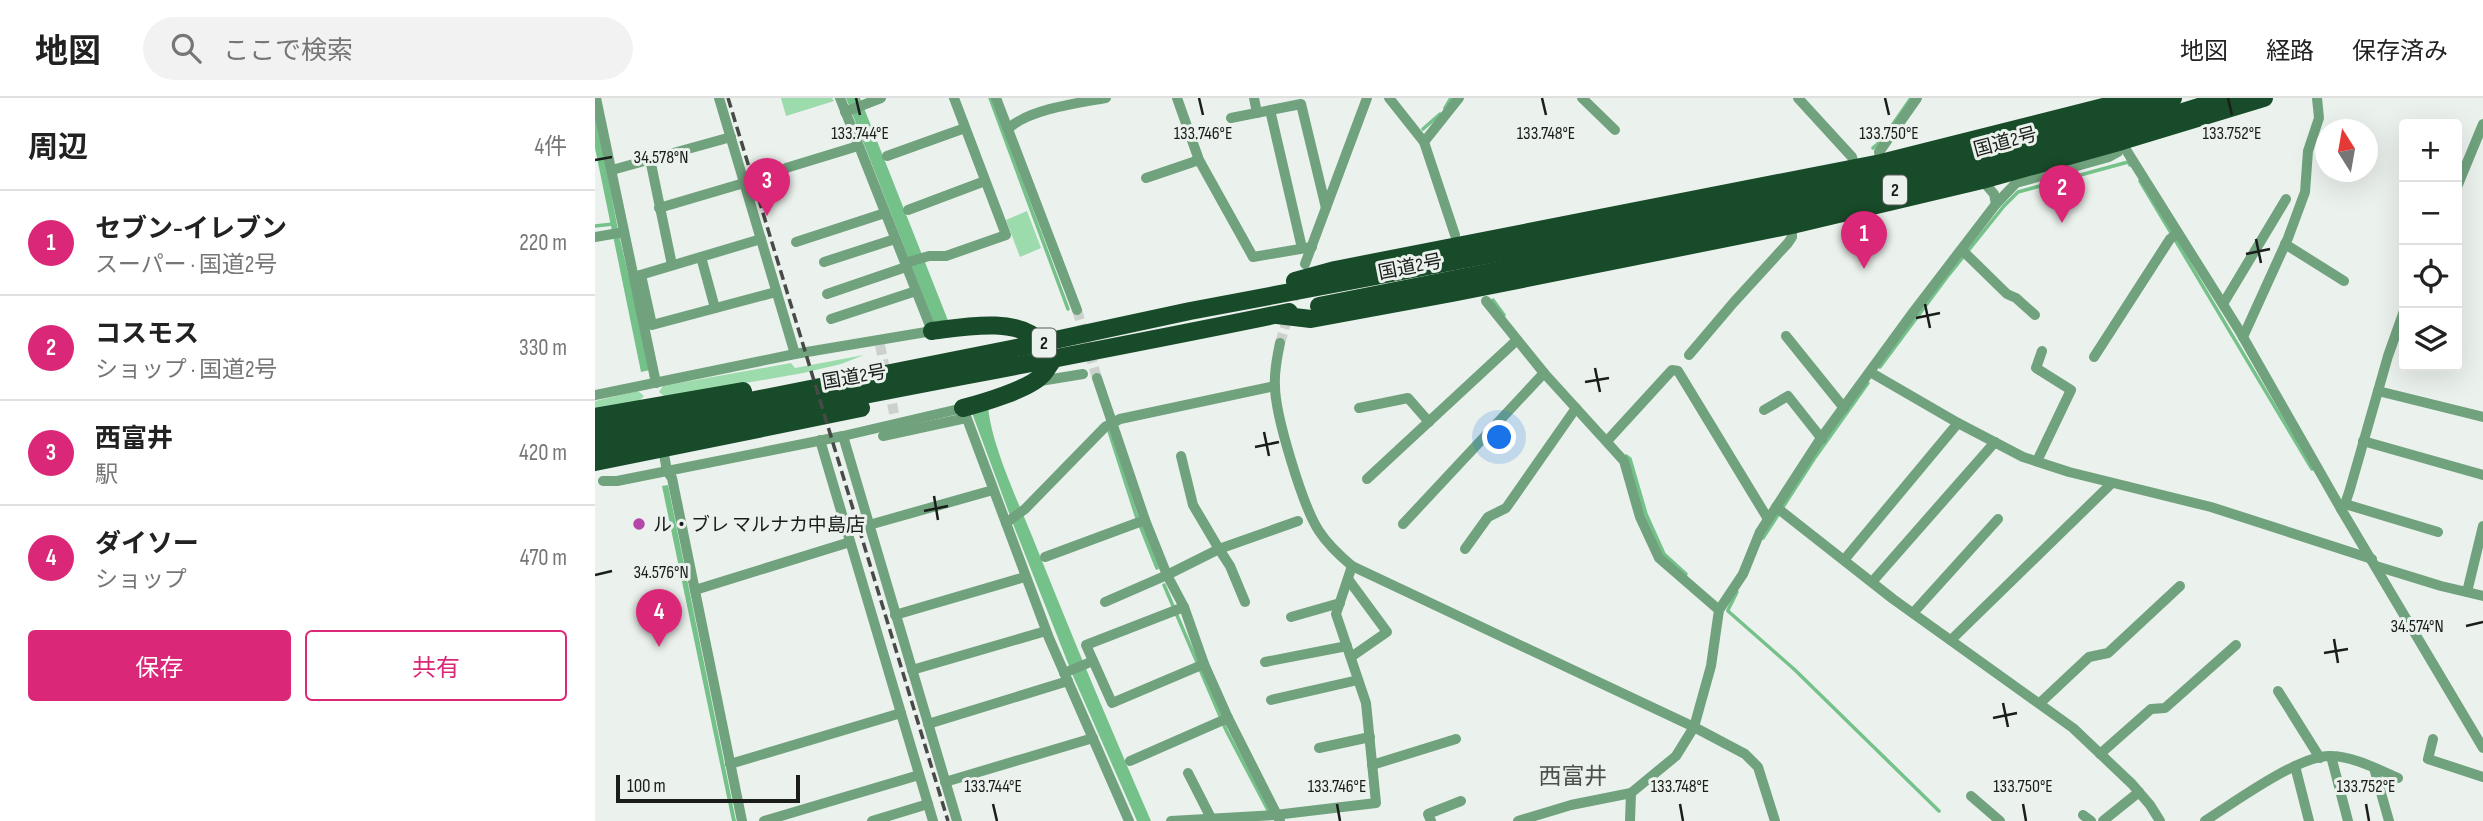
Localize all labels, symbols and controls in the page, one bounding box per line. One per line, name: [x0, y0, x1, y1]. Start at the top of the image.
search box: [143, 17, 633, 80]
icon: search: [167, 29, 205, 67]
text: 地図: [35, 32, 101, 72]
text: ここで検索: [223, 36, 353, 67]
text: 地図: [2180, 37, 2228, 66]
text: 経路: [2266, 37, 2314, 66]
text: 保存済み: [2352, 37, 2448, 66]
north arrow: [2315, 119, 2378, 182]
map controls: [2399, 119, 2462, 371]
button: +: [2399, 119, 2462, 182]
text: 133.744°E: [831, 123, 889, 144]
text: 133.746°E: [1174, 123, 1232, 144]
text: 133.748°E: [1517, 123, 1575, 144]
text: 133.750°E: [1859, 123, 1919, 144]
street label: 国道2号: [1971, 123, 2040, 162]
text: 133.752°E: [2203, 123, 2261, 144]
text: 周辺: [28, 130, 88, 166]
text: 4件: [534, 133, 567, 161]
text: 34.578°N: [634, 147, 688, 168]
pin: 3: [744, 158, 790, 216]
pin: 2: [2039, 165, 2085, 223]
road number: 2: [1883, 176, 1907, 204]
button: −: [2399, 182, 2462, 245]
pin: 1: [1841, 211, 1887, 269]
text: セブン-イレブン: [95, 214, 287, 245]
text: 1: [46, 229, 56, 257]
text: 220 m: [519, 229, 567, 257]
button: locate: [2399, 245, 2462, 308]
street label: 国道2号: [1376, 250, 1444, 285]
text: スーパー · 国道2号: [95, 251, 277, 279]
button: layers: [2399, 308, 2462, 371]
text: コスモス: [95, 319, 199, 350]
road number: 2: [1032, 328, 1056, 358]
text: 2: [46, 334, 56, 362]
text: 330 m: [519, 334, 567, 362]
text: ショップ · 国道2号: [95, 356, 277, 384]
street label: 国道2号: [820, 361, 888, 394]
your location: [1482, 420, 1516, 454]
text: 西富井: [95, 424, 173, 455]
text: 3: [46, 439, 56, 467]
text: 420 m: [519, 439, 567, 467]
text: 駅: [95, 461, 118, 489]
place label: ル・ブレ マルナカ中島店: [653, 514, 865, 537]
marker: ル・ブレ マルナカ中島店: [631, 516, 647, 532]
text: ダイソー: [95, 529, 199, 560]
text: 4: [46, 544, 56, 572]
text: 470 m: [520, 544, 567, 572]
text: 34.576°N: [633, 562, 689, 583]
text: ショップ: [95, 566, 187, 594]
pin: 4: [636, 589, 682, 647]
text: 34.574°N: [2390, 616, 2444, 637]
button: 保存: [28, 630, 291, 701]
button: 共有: [305, 630, 567, 701]
district label: 西富井: [1539, 763, 1608, 791]
scale bar: [616, 772, 800, 804]
text: 100 m: [627, 775, 666, 798]
text: 133.744°E: [964, 776, 1022, 797]
text: 133.746°E: [1308, 776, 1366, 797]
text: 133.748°E: [1651, 776, 1709, 797]
text: 133.750°E: [1993, 776, 2053, 797]
text: 133.752°E: [2337, 776, 2395, 797]

